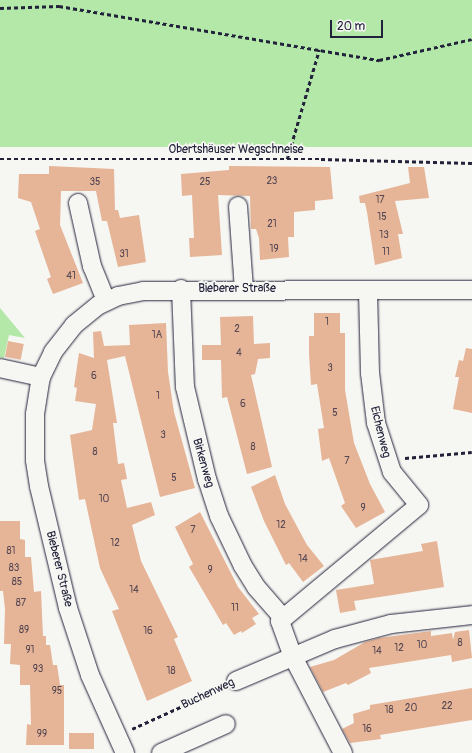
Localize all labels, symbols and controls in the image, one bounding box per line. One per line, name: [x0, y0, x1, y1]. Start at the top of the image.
scale bar: [332, 12, 385, 38]
text: 20 m: [337, 19, 365, 34]
street label: Obertshäuser Wegschneise: [169, 143, 303, 157]
house number: 23: [267, 176, 277, 188]
house number: 35: [90, 177, 100, 189]
house number: 25: [199, 177, 211, 189]
house number: 17: [375, 195, 385, 207]
house number: 15: [377, 212, 387, 224]
house number: 21: [267, 219, 277, 231]
house number: 13: [379, 230, 389, 242]
house number: 19: [269, 244, 279, 256]
house number: 11: [382, 247, 390, 259]
house number: 31: [119, 249, 129, 261]
house number: 41: [66, 271, 76, 283]
street label: Bieberer Straße: [198, 282, 276, 296]
house number: 1: [325, 317, 329, 329]
house number: 2: [234, 324, 240, 336]
house number: 1A: [152, 330, 162, 342]
house number: 4: [236, 348, 242, 360]
house number: 3: [327, 363, 333, 375]
house number: 6: [91, 371, 97, 383]
house number: 1: [156, 391, 160, 403]
house number: 6: [240, 399, 246, 411]
street label: Eichenweg: [367, 405, 393, 459]
house number: 5: [332, 408, 338, 420]
house number: 3: [160, 430, 166, 442]
street label: Birkenweg: [189, 437, 217, 489]
house number: 8: [250, 442, 256, 454]
house number: 8: [92, 447, 98, 459]
house number: 7: [344, 456, 350, 468]
house number: 5: [171, 473, 177, 485]
house number: 10: [99, 494, 109, 506]
house number: 9: [360, 503, 366, 515]
house number: 12: [276, 520, 286, 532]
house number: 7: [190, 525, 196, 537]
street label: Bieberer Straße: [43, 530, 75, 608]
house number: 12: [110, 538, 120, 550]
house number: 81: [7, 546, 15, 558]
house number: 14: [298, 554, 308, 566]
house number: 83: [9, 563, 19, 575]
house number: 9: [207, 565, 213, 577]
house number: 85: [12, 577, 22, 589]
house number: 14: [129, 585, 139, 597]
house number: 87: [16, 598, 26, 610]
house number: 11: [231, 603, 239, 615]
house number: 89: [19, 625, 29, 637]
house number: 16: [143, 626, 153, 638]
house number: 8: [457, 638, 463, 650]
house number: 10: [417, 640, 427, 652]
house number: 12: [394, 643, 404, 655]
house number: 91: [25, 645, 35, 657]
house number: 14: [372, 646, 382, 658]
house number: 93: [33, 664, 43, 676]
house number: 18: [167, 666, 175, 678]
street label: Buchenweg: [179, 675, 237, 713]
house number: 95: [52, 686, 62, 698]
house number: 22: [441, 701, 453, 713]
house number: 20: [405, 703, 417, 715]
house number: 18: [385, 705, 393, 717]
house number: 16: [362, 724, 372, 736]
house number: 99: [37, 729, 47, 741]

